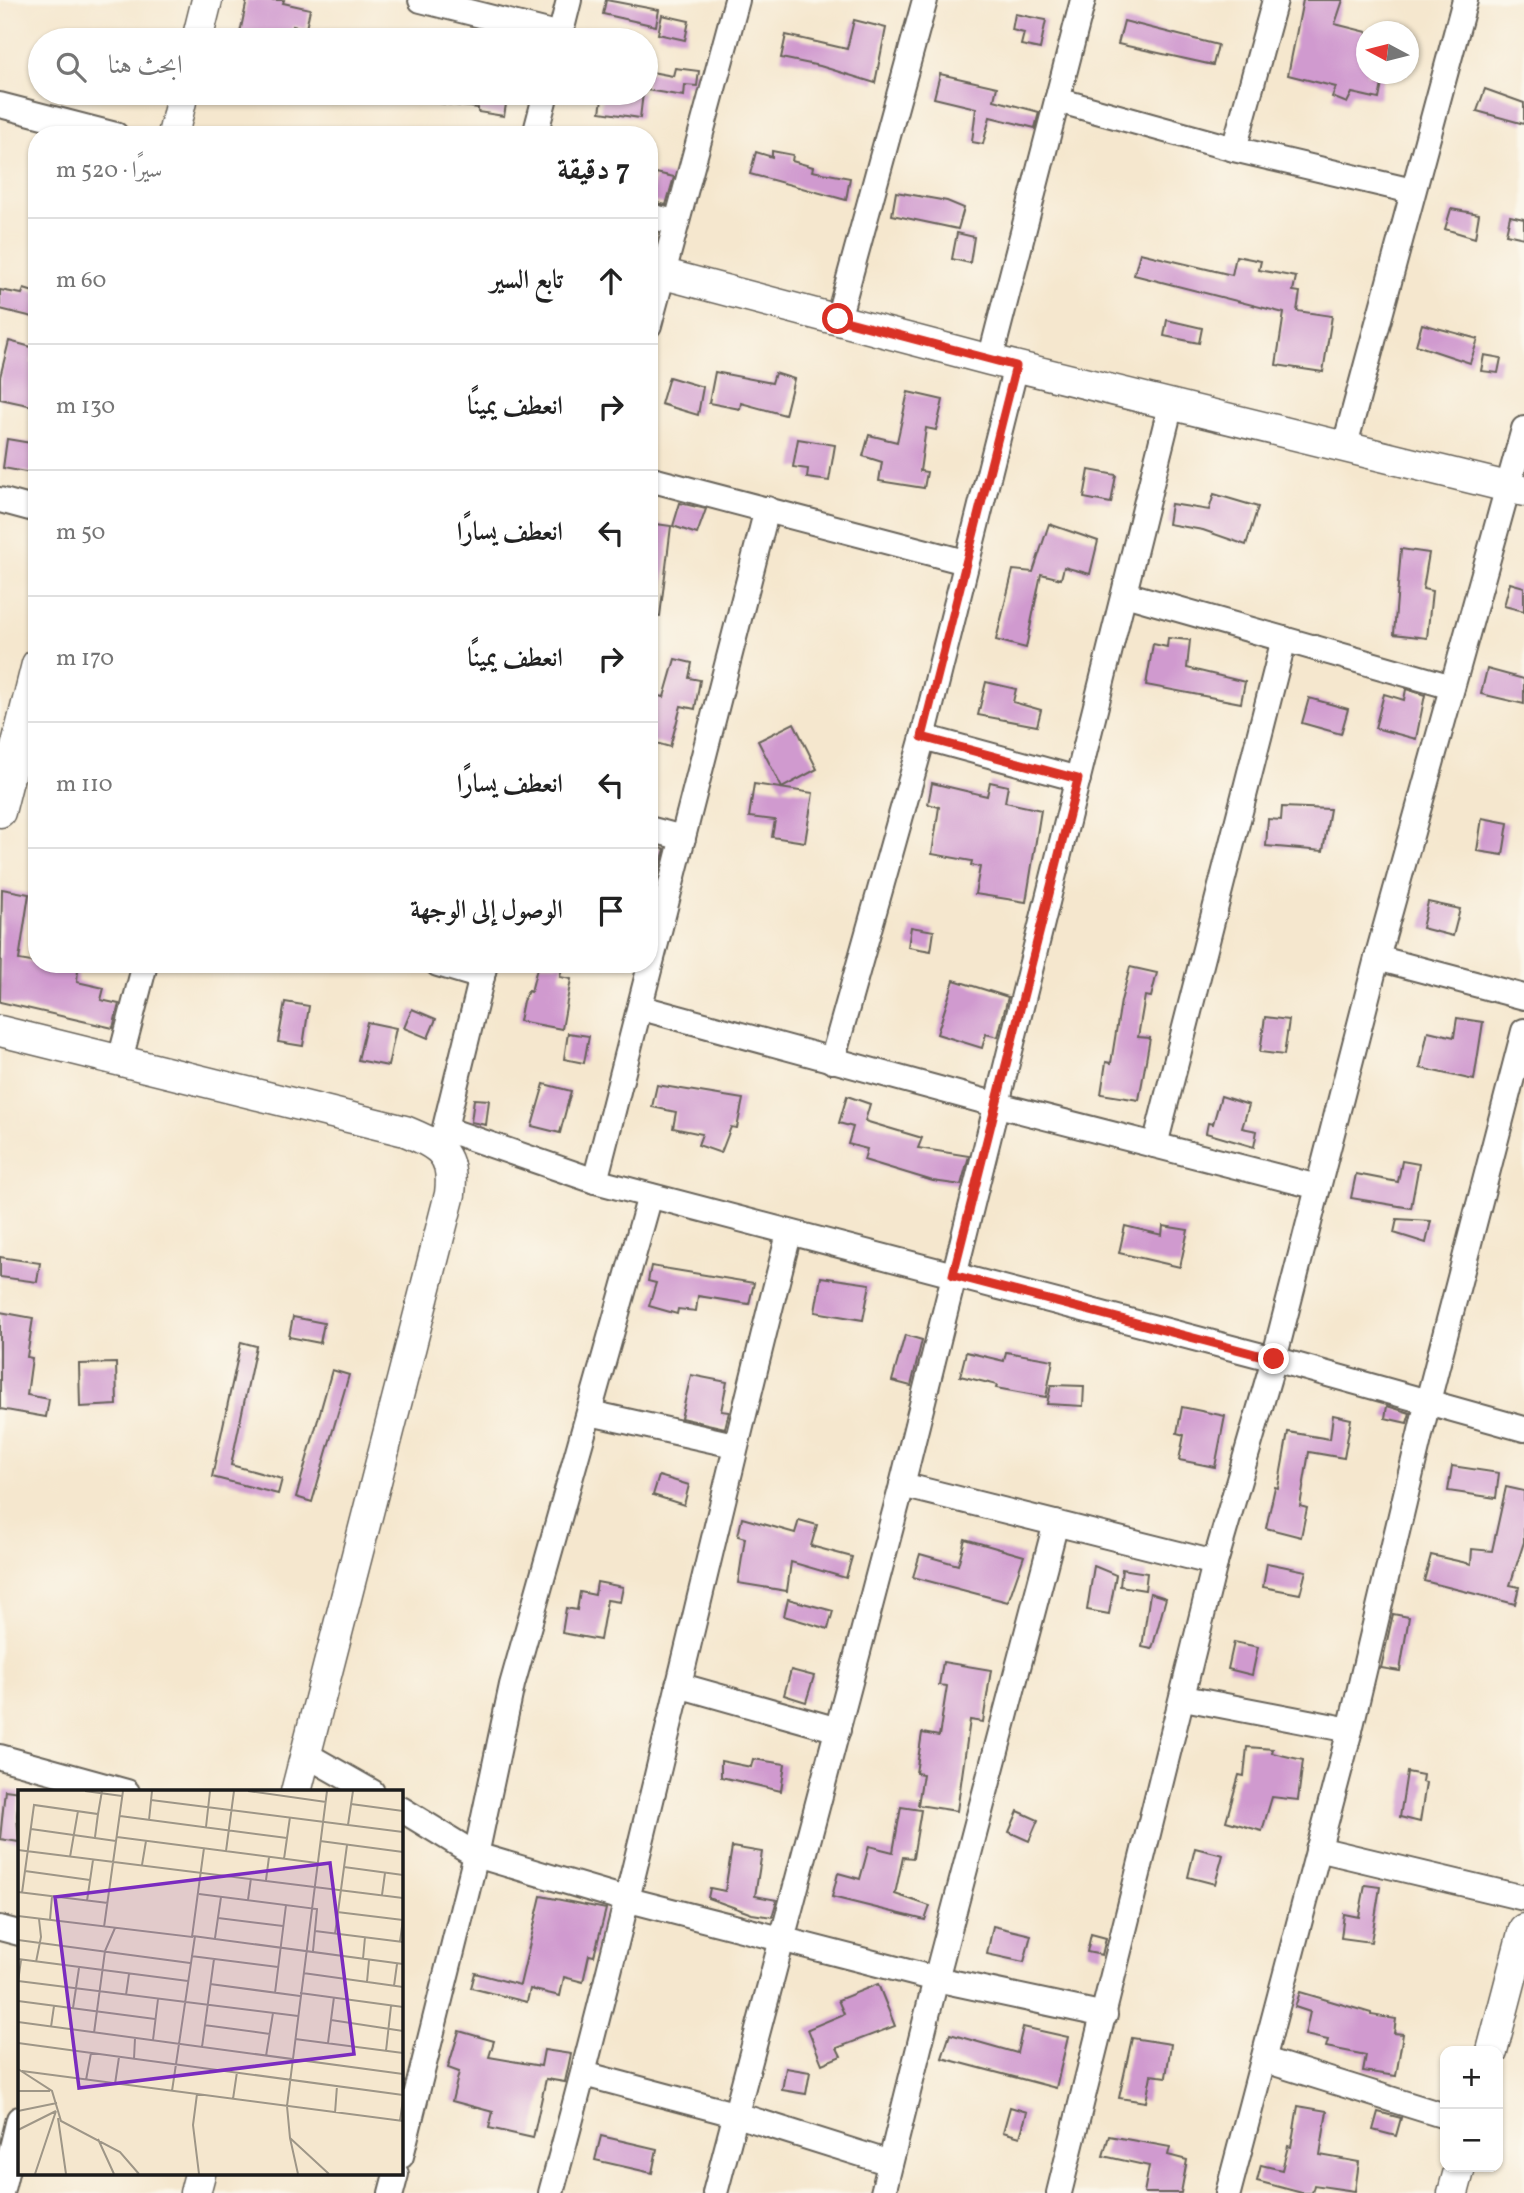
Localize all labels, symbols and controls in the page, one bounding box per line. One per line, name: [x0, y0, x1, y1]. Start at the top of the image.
north arrow: [1356, 21, 1419, 84]
search box: [28, 28, 658, 105]
icon: search: [52, 48, 90, 86]
text: ابحث هنا: [108, 48, 183, 84]
text: 7 دقيقة: [557, 150, 630, 192]
text: سيرًا · 520 m: [56, 155, 162, 187]
icon: ahead: [592, 262, 630, 300]
text: تابع السير: [490, 263, 563, 299]
text: 60 m: [56, 265, 106, 297]
route start: [822, 303, 853, 334]
icon: right: [592, 388, 630, 426]
text: انعطف يمينًا: [467, 389, 563, 425]
text: 130 m: [56, 391, 115, 423]
icon: left: [592, 514, 630, 552]
text: انعطف يسارًا: [457, 515, 563, 551]
text: 50 m: [56, 517, 105, 549]
icon: right: [592, 640, 630, 678]
text: انعطف يمينًا: [467, 641, 563, 677]
text: 170 m: [56, 643, 114, 675]
icon: left: [592, 766, 630, 804]
text: انعطف يسارًا: [457, 767, 563, 803]
text: 110 m: [56, 769, 113, 801]
icon: arrive: [592, 892, 630, 930]
text: الوصول إلى الوجهة: [410, 893, 563, 929]
route end: [1258, 1343, 1289, 1374]
inset map: [18, 1790, 402, 2176]
map controls: [1440, 2046, 1503, 2172]
button: +: [1440, 2046, 1503, 2109]
button: −: [1440, 2109, 1503, 2172]

